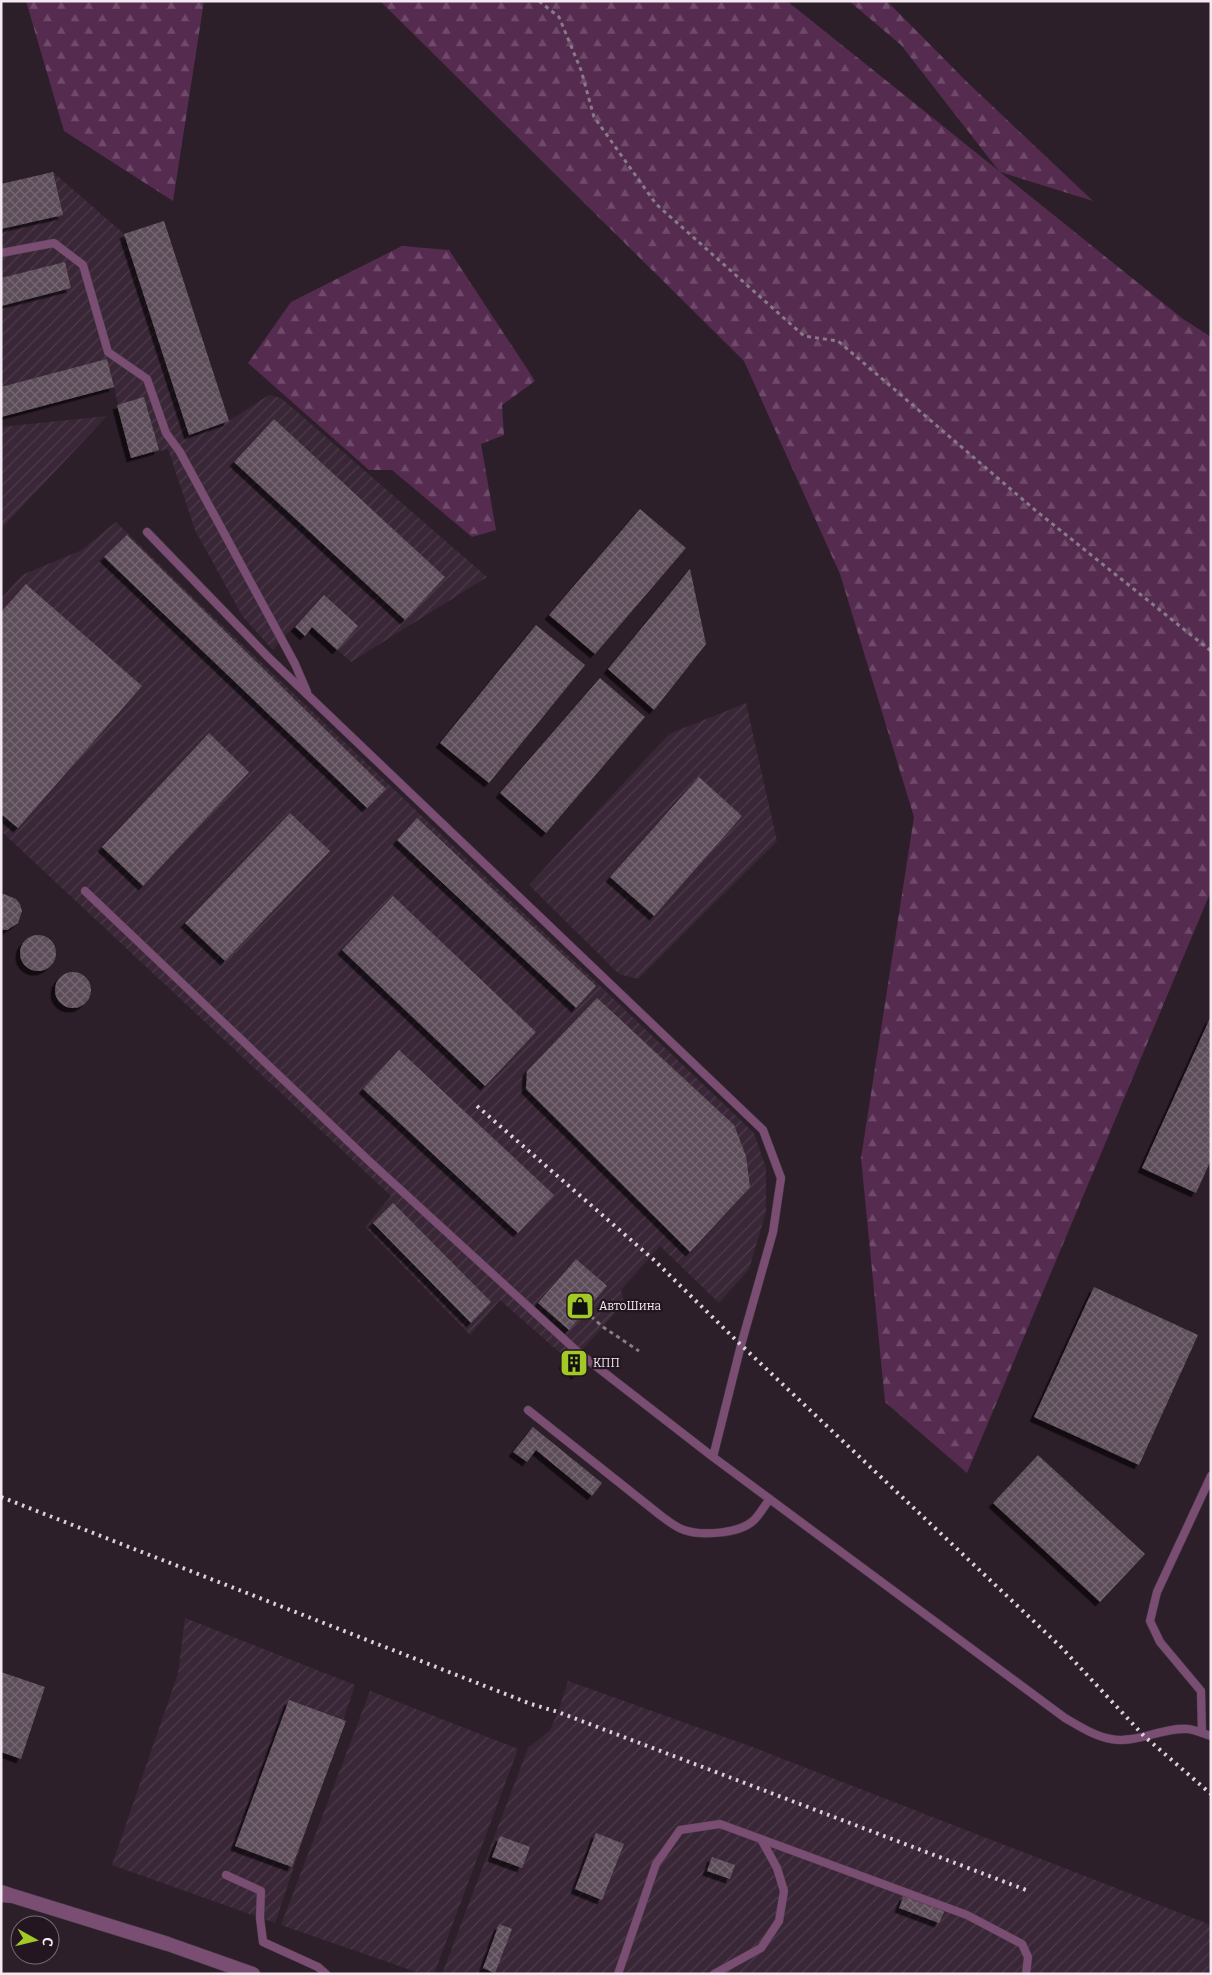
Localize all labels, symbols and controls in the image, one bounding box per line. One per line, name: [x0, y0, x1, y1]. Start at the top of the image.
shop icon: АвтоШина: [565, 1291, 595, 1321]
place label: АвтоШина: [599, 1299, 662, 1313]
building icon: КПП: [559, 1348, 589, 1378]
place label: КПП: [593, 1356, 620, 1370]
north arrow: [10, 1915, 60, 1965]
text: С: [38, 1936, 56, 1947]

